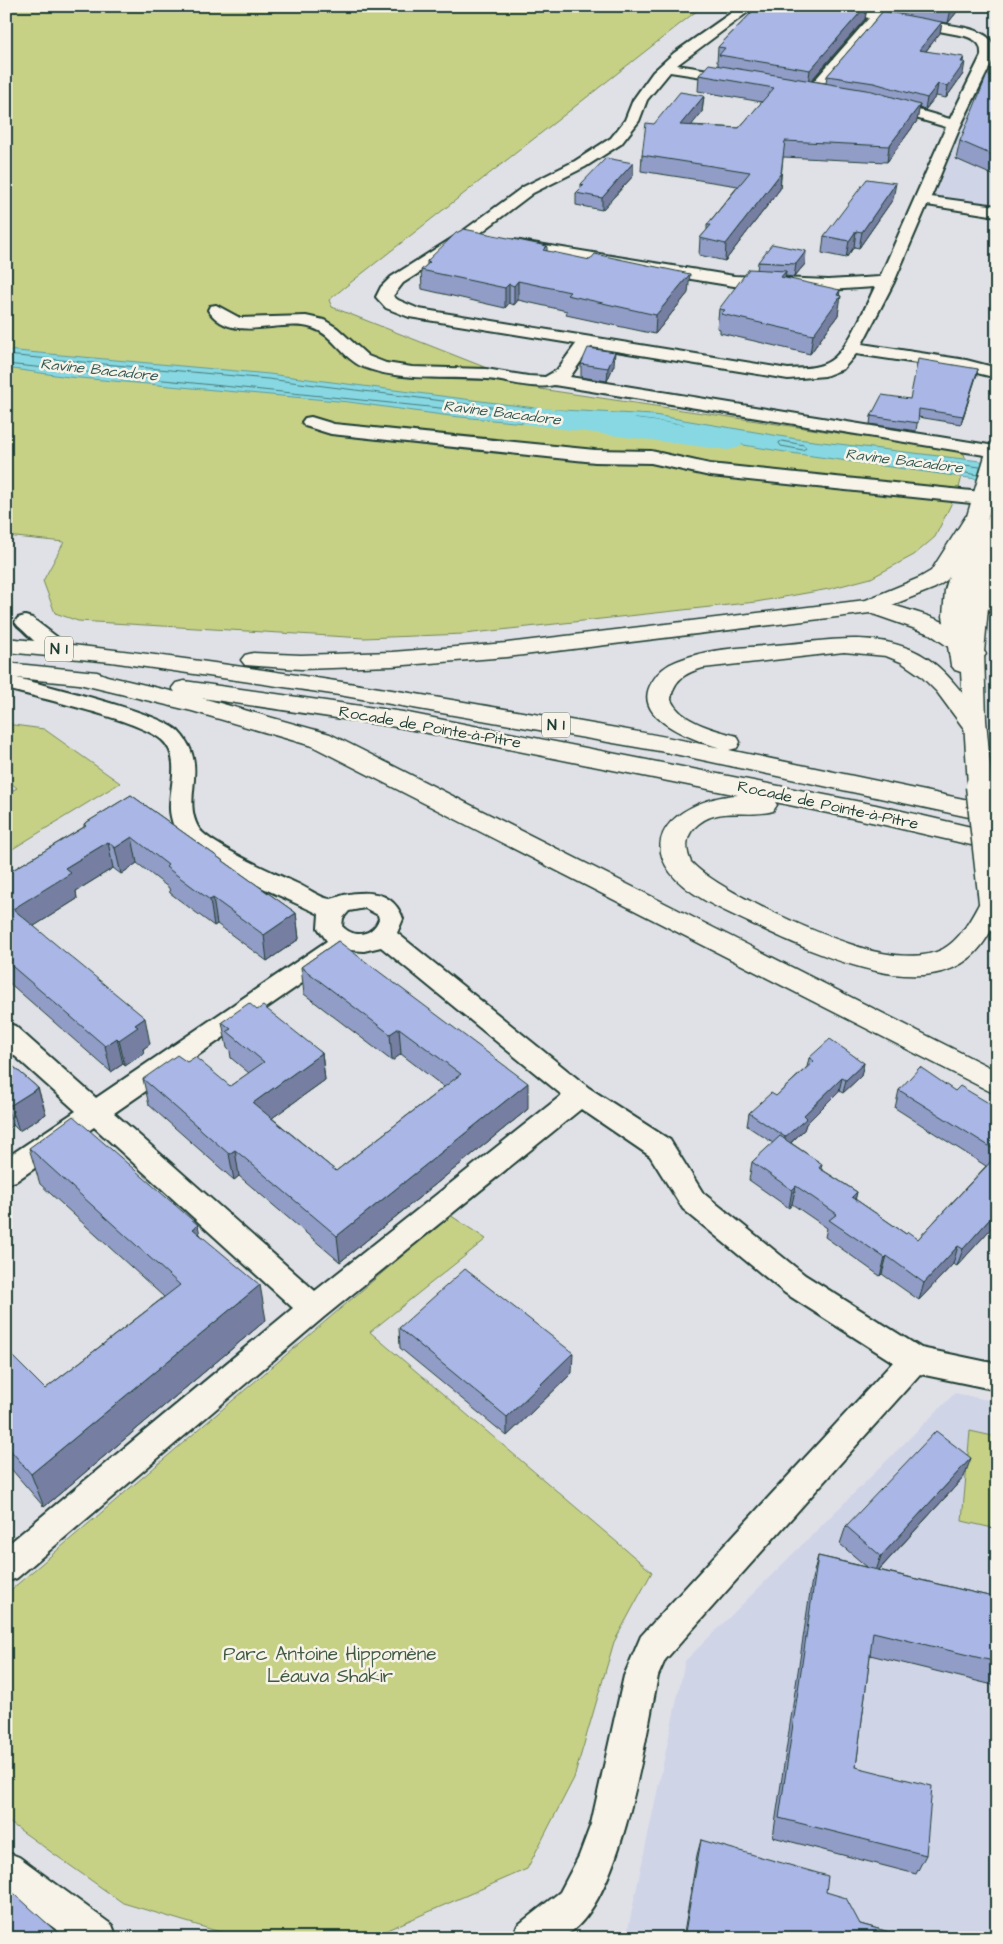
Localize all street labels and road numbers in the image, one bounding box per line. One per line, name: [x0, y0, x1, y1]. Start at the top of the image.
road number: N 1: [45, 636, 73, 662]
street label: Rocade de Pointe-à-Pitre: [337, 700, 523, 754]
road number: N 1: [542, 712, 570, 738]
street label: Rocade de Pointe-à-Pitre: [735, 775, 921, 835]

